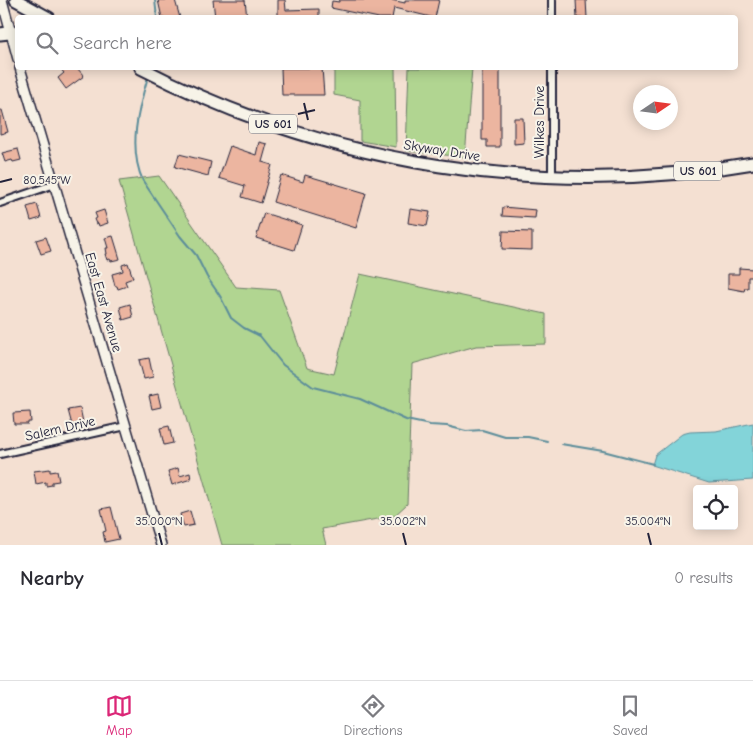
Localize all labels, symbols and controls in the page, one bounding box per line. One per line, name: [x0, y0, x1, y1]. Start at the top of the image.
search box: [15, 15, 738, 70]
icon: search: [33, 29, 61, 57]
text: Search here: [73, 32, 172, 54]
north arrow: [633, 85, 678, 130]
street label: Wilkes Drive: [531, 86, 548, 158]
road number: US 601: [249, 115, 297, 134]
street label: Skyway Drive: [402, 136, 481, 165]
road number: US 601: [674, 162, 722, 180]
text: 80.545°W: [23, 173, 71, 187]
street label: East East Avenue: [81, 250, 126, 354]
street label: Salem Drive: [23, 412, 97, 445]
map controls: [693, 485, 738, 530]
button: locate: [693, 485, 738, 530]
text: 35.000°N: [135, 514, 183, 528]
text: 35.002°N: [380, 514, 426, 528]
text: 35.004°N: [625, 514, 671, 528]
text: Nearby: [20, 566, 84, 590]
text: 0 results: [674, 569, 733, 587]
tab: Map: [105, 692, 133, 739]
tab: Directions: [343, 692, 403, 739]
tab: Saved: [613, 692, 648, 739]

